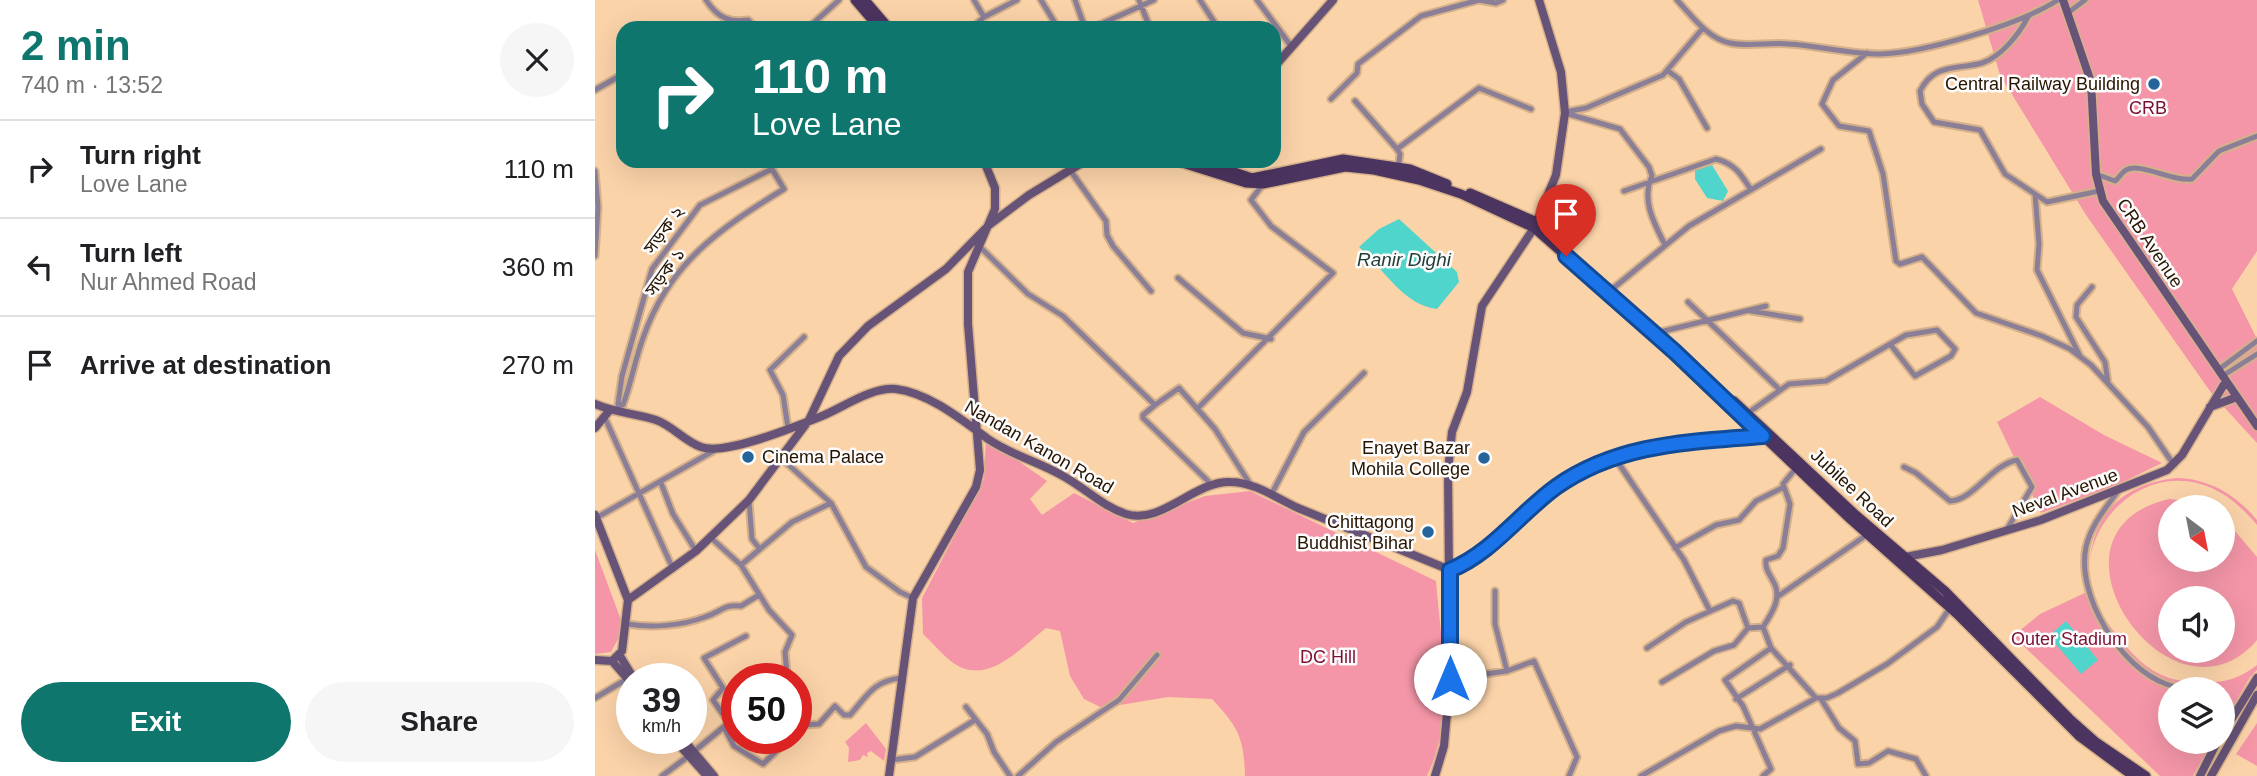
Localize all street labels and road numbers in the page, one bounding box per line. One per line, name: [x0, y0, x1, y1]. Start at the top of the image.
street label: CRB Avenue: [2113, 195, 2187, 291]
street label: সড়ক ২: [639, 202, 689, 258]
street label: সড়ক ১: [640, 244, 689, 301]
street label: Nandan Kanon Road: [961, 396, 1117, 498]
street label: Jubilee Road: [1807, 445, 1897, 531]
street label: Neval Avenue: [2010, 465, 2120, 521]

